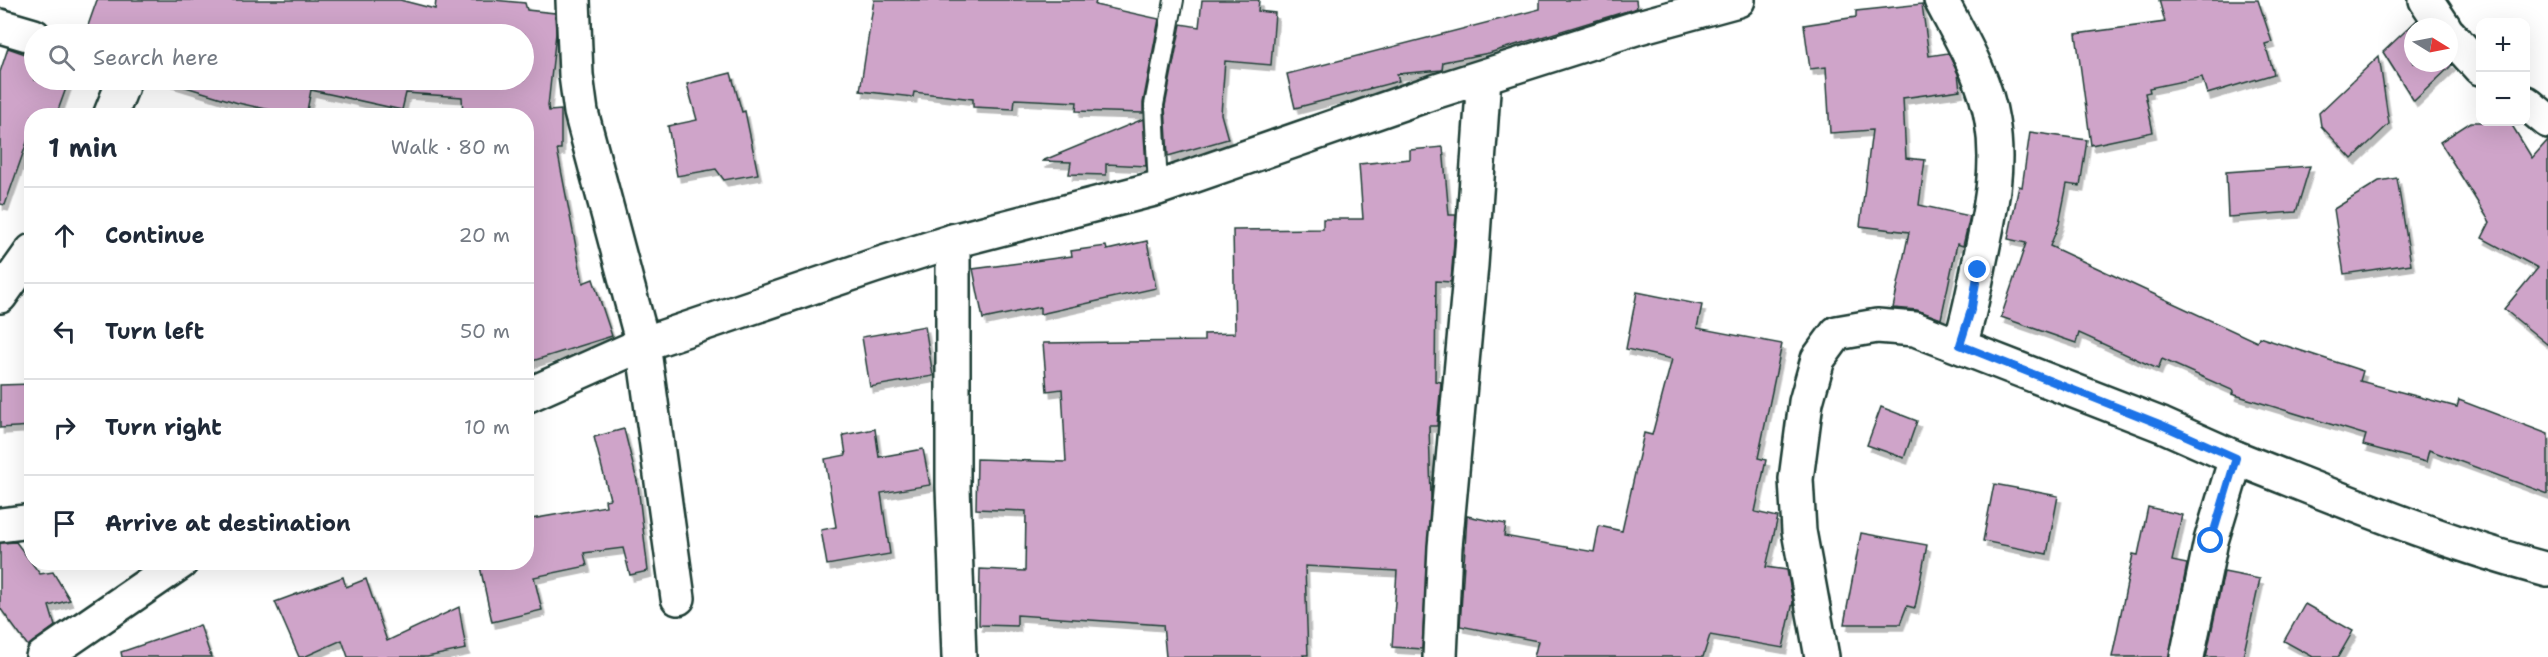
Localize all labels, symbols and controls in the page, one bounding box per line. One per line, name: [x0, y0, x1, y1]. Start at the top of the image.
north arrow: [2404, 18, 2458, 72]
map controls: [2476, 18, 2530, 126]
button: +: [2476, 18, 2530, 72]
search box: [24, 24, 534, 90]
icon: search: [45, 41, 78, 74]
text: Search here: [93, 43, 219, 72]
button: −: [2476, 72, 2530, 126]
text: 1 min: [48, 130, 117, 165]
text: Walk · 80 m: [391, 134, 510, 160]
icon: ahead: [48, 219, 81, 252]
text: Continue: [105, 221, 205, 250]
text: 20 m: [459, 222, 510, 248]
route end: [1964, 256, 1990, 282]
icon: left: [48, 315, 81, 348]
text: Turn left: [105, 317, 204, 346]
text: 50 m: [460, 318, 510, 344]
icon: right: [48, 411, 81, 444]
text: Turn right: [105, 413, 222, 442]
text: 10 m: [464, 414, 510, 440]
icon: arrive: [48, 507, 81, 540]
text: Arrive at destination: [105, 509, 351, 538]
route start: [2197, 527, 2223, 553]

